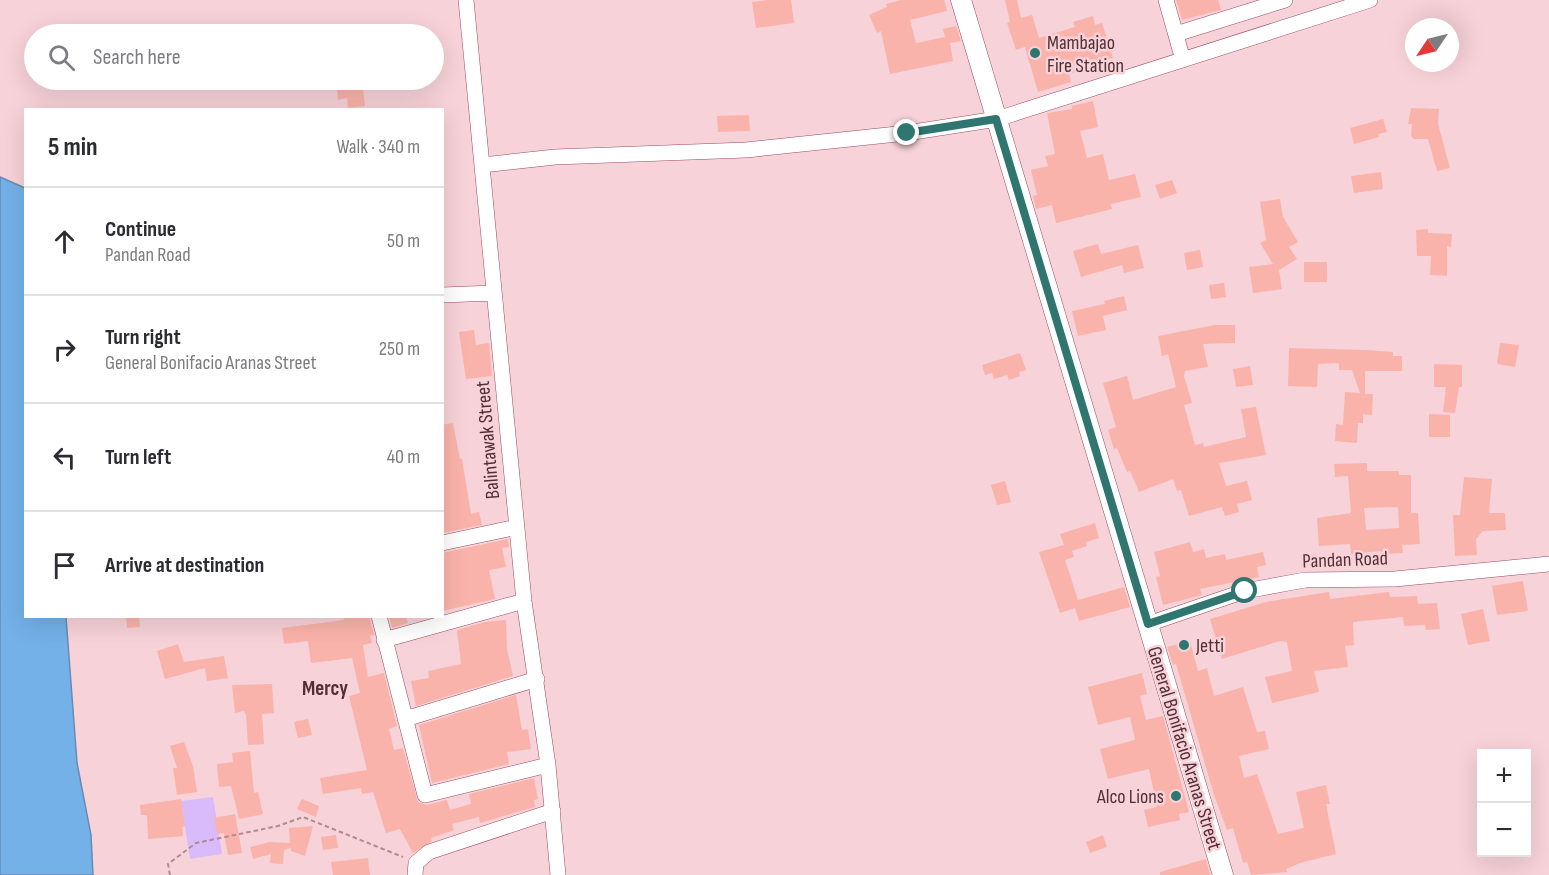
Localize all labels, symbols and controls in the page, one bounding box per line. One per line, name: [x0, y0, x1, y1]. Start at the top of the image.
north arrow: [1405, 18, 1459, 72]
search box: [24, 24, 444, 90]
place label: Mambajao Fire Station: [1047, 31, 1124, 78]
icon: search: [45, 41, 78, 74]
text: Search here: [93, 44, 180, 71]
marker: Mambajao Fire Station: [1028, 46, 1042, 60]
route end: [893, 119, 919, 145]
text: 5 min: [48, 132, 98, 163]
text: Walk · 340 m: [336, 135, 420, 159]
text: Continue: [105, 216, 176, 243]
icon: ahead: [48, 225, 81, 258]
text: 50 m: [387, 229, 420, 253]
text: Pandan Road: [105, 243, 191, 267]
text: Turn right: [105, 324, 181, 351]
icon: right: [48, 333, 81, 366]
text: 250 m: [379, 337, 420, 361]
text: General Bonifacio Aranas Street: [105, 351, 317, 375]
street label: Balintawak Street: [471, 380, 505, 500]
icon: left: [48, 441, 81, 474]
text: Turn left: [105, 444, 171, 471]
text: 40 m: [387, 445, 420, 469]
street label: Pandan Road: [1302, 547, 1388, 573]
icon: arrive: [48, 549, 81, 582]
text: Arrive at destination: [105, 552, 264, 579]
route start: [1231, 577, 1257, 603]
place label: Jetti: [1195, 634, 1224, 658]
marker: Jetti: [1177, 638, 1191, 652]
street label: General Bonifacio Aranas Street: [1142, 644, 1226, 853]
district label: Mercy: [302, 676, 348, 701]
map controls: [1477, 749, 1531, 857]
button: +: [1477, 749, 1531, 803]
place label: Alco Lions: [1096, 785, 1164, 809]
marker: Alco Lions: [1169, 789, 1183, 803]
button: −: [1477, 803, 1531, 857]

